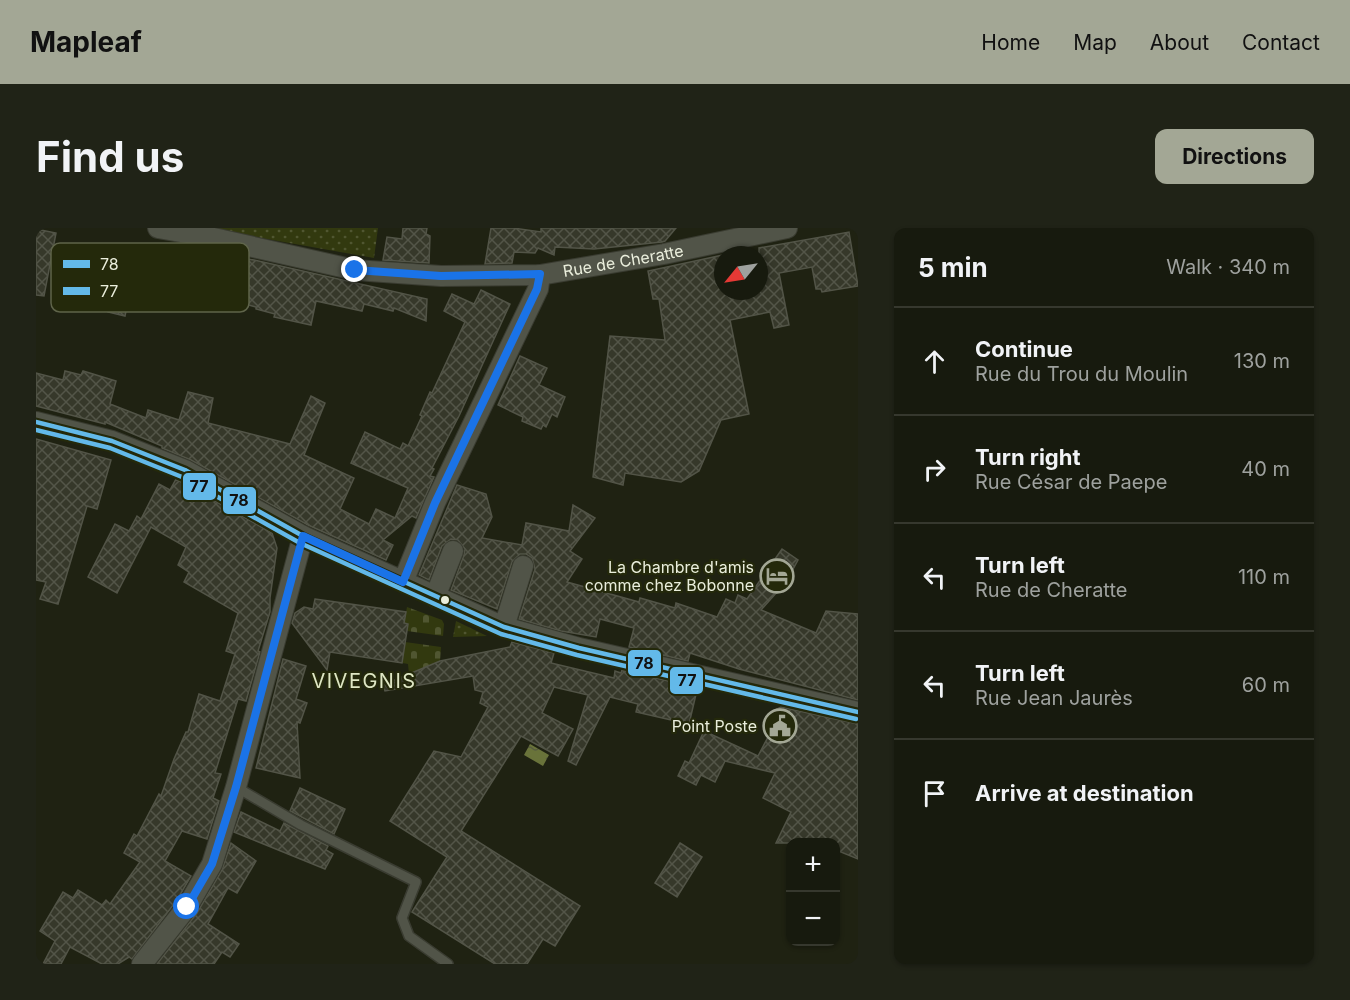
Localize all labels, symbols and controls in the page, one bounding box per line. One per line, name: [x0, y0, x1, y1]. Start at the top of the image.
text: Mapleaf: [30, 25, 142, 59]
text: Home: [981, 30, 1040, 55]
text: Map: [1073, 30, 1117, 55]
text: About: [1150, 30, 1209, 55]
text: Contact: [1242, 30, 1320, 55]
button: Directions: [1155, 129, 1314, 184]
text: Find us: [36, 131, 184, 182]
street label: Rue de Cheratte: [561, 240, 685, 281]
legend: [51, 243, 249, 312]
north arrow: [714, 246, 768, 300]
text: 5 min: [918, 252, 988, 283]
text: 78: [100, 254, 119, 274]
text: Walk · 340 m: [1166, 255, 1290, 279]
route end: [341, 256, 367, 282]
text: 77: [100, 281, 118, 301]
text: Continue: [975, 336, 1073, 362]
icon: ahead: [918, 345, 951, 378]
text: 130 m: [1234, 349, 1290, 373]
text: Rue du Trou du Moulin: [975, 362, 1188, 386]
text: Turn right: [975, 444, 1081, 470]
icon: right: [918, 453, 951, 486]
text: 40 m: [1241, 457, 1290, 481]
text: Rue César de Paepe: [975, 470, 1167, 494]
line badge: 77: [182, 472, 217, 501]
text: 77: [190, 476, 208, 496]
line badge: 78: [222, 486, 257, 515]
text: 78: [229, 490, 249, 510]
text: Turn left: [975, 552, 1065, 578]
place label: La Chambre d'amis comme chez Bobonne: [585, 557, 754, 595]
hotel icon: La Chambre d'amis comme chez Bobonne: [759, 558, 795, 594]
icon: left: [918, 561, 951, 594]
text: 110 m: [1238, 565, 1290, 589]
text: Rue de Cheratte: [975, 578, 1127, 602]
unlabelled marker: [439, 594, 451, 606]
line badge: 78: [627, 649, 662, 677]
text: 78: [634, 653, 654, 673]
text: Turn left: [975, 660, 1065, 686]
line badge: 77: [669, 666, 704, 695]
district label: VIVEGNIS: [311, 669, 417, 693]
icon: left: [918, 669, 951, 702]
text: 77: [678, 670, 696, 690]
text: 60 m: [1242, 673, 1290, 697]
text: Rue Jean Jaurès: [975, 686, 1133, 710]
public building icon: Point Poste: [762, 708, 798, 744]
place label: Point Poste: [672, 716, 757, 736]
icon: arrive: [918, 777, 951, 810]
text: Arrive at destination: [975, 780, 1194, 806]
map controls: [786, 838, 840, 946]
button: +: [786, 838, 840, 892]
button: −: [786, 892, 840, 946]
route start: [173, 893, 199, 919]

